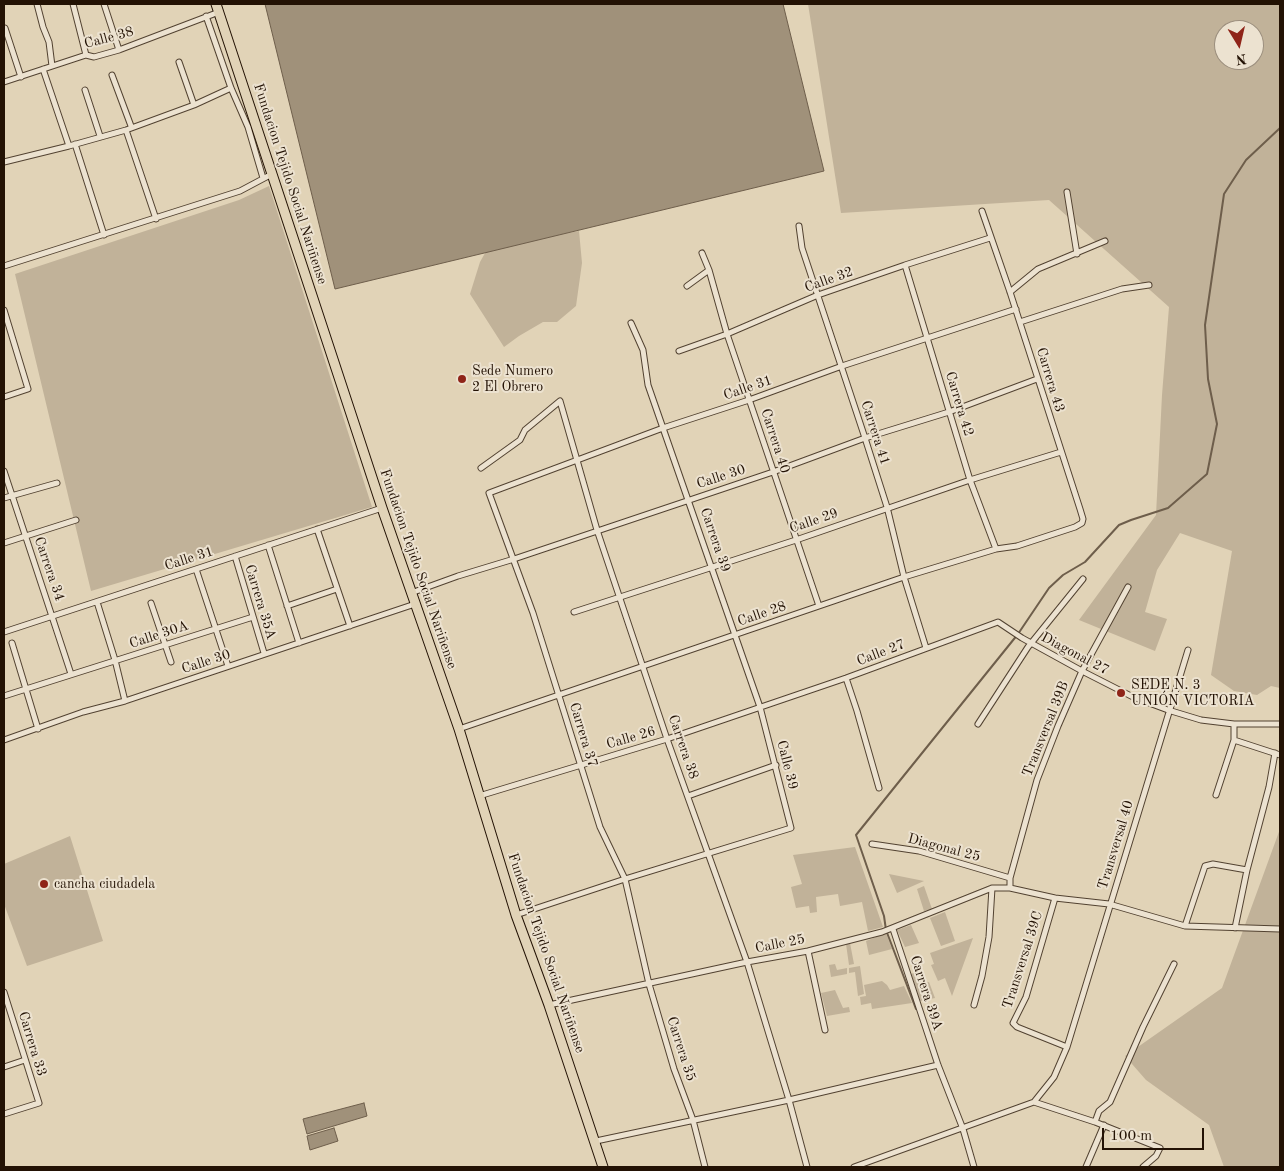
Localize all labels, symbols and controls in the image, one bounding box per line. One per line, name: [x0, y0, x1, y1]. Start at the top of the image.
north arrow: [1214, 20, 1264, 70]
street label: Calle 38: [82, 23, 136, 53]
text: N: [1235, 51, 1248, 67]
street label: Fundacion Tejido Social Nariñense: [250, 81, 330, 287]
street label: Calle 32: [802, 263, 856, 297]
street label: Carrera 43: [1032, 345, 1068, 415]
place label: Sede Numero 2 El Obrero: [472, 363, 553, 396]
street label: Carrera 42: [941, 369, 977, 439]
street label: Calle 31: [721, 372, 775, 404]
marker: Sede Numero 2 El Obrero: [456, 373, 468, 385]
street label: Carrera 41: [857, 399, 893, 467]
street label: Carrera 40: [757, 407, 793, 475]
street label: Calle 30: [694, 461, 748, 493]
street label: Fundacion Tejido Social Nariñense: [376, 467, 460, 671]
street label: Calle 29: [787, 505, 841, 537]
street label: Carrera 39: [696, 506, 734, 574]
street label: Carrera 34: [30, 535, 68, 603]
street label: Calle 31: [162, 543, 216, 575]
street label: Carrera 35A: [241, 562, 279, 642]
street label: Calle 28: [735, 598, 789, 630]
street label: Calle 30A: [127, 618, 191, 652]
street label: Diagonal 27: [1038, 629, 1112, 679]
street label: Calle 27: [854, 636, 908, 670]
street label: Calle 30: [179, 646, 233, 678]
place label: SEDE N. 3 UNIÓN VICTORIA: [1131, 677, 1254, 710]
street label: Transversal 39B: [1019, 679, 1073, 779]
marker: SEDE N. 3 UNIÓN VICTORIA: [1115, 687, 1127, 699]
street label: Carrera 37: [565, 700, 601, 770]
street label: Carrera 38: [664, 713, 702, 781]
street label: Calle 26: [604, 723, 658, 753]
street label: Calle 39: [773, 738, 801, 792]
street label: Transversal 40: [1094, 798, 1138, 892]
street label: Diagonal 25: [906, 830, 982, 866]
street label: Fundacion Tejido Social Nariñense: [504, 851, 588, 1055]
place label: cancha ciudadela: [54, 876, 155, 892]
marker: cancha ciudadela: [38, 878, 50, 890]
street label: Transversal 39C: [999, 909, 1047, 1011]
street label: Calle 25: [754, 931, 806, 957]
street label: Carrera 39A: [906, 953, 946, 1033]
street label: Carrera 33: [14, 1009, 50, 1079]
street label: Carrera 35: [663, 1015, 699, 1083]
scale bar: [1104, 1118, 1206, 1150]
text: 100 m: [1110, 1129, 1152, 1144]

